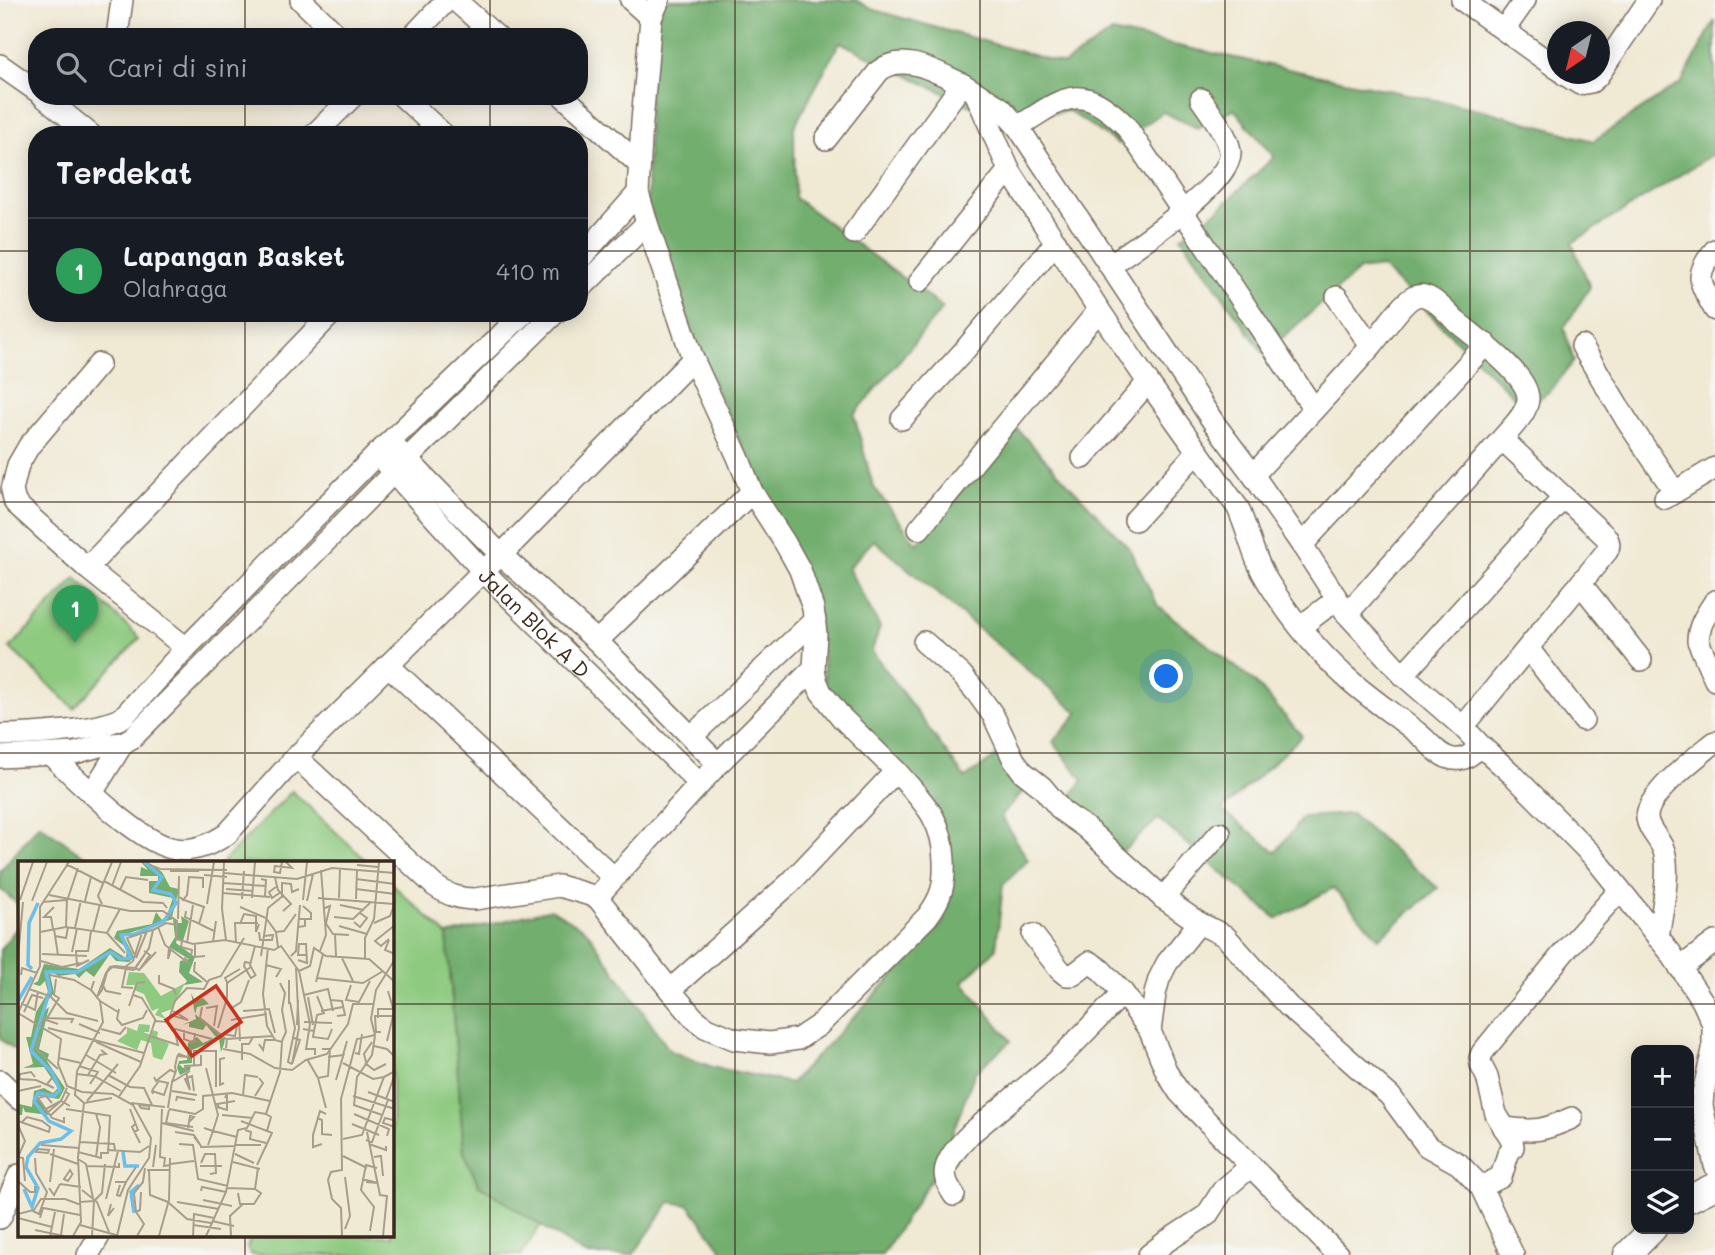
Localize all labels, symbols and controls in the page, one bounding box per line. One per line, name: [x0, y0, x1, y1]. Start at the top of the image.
north arrow: [1547, 21, 1610, 84]
search box: [28, 28, 588, 105]
icon: search: [52, 48, 90, 86]
text: Cari di sini: [108, 50, 248, 84]
text: Terdekat: [56, 152, 192, 192]
text: Lapangan Basket: [123, 239, 345, 273]
text: 1: [74, 256, 84, 286]
text: 410 m: [496, 256, 560, 286]
text: Olahraga: [123, 273, 228, 303]
street label: Jalan Blok A D: [474, 562, 597, 683]
pin: 1: [52, 585, 98, 643]
your location: [1149, 659, 1183, 693]
inset map: [18, 861, 394, 1238]
map controls: [1631, 1045, 1694, 1234]
button: +: [1631, 1045, 1694, 1108]
button: −: [1631, 1108, 1694, 1171]
button: layers: [1631, 1171, 1694, 1234]

